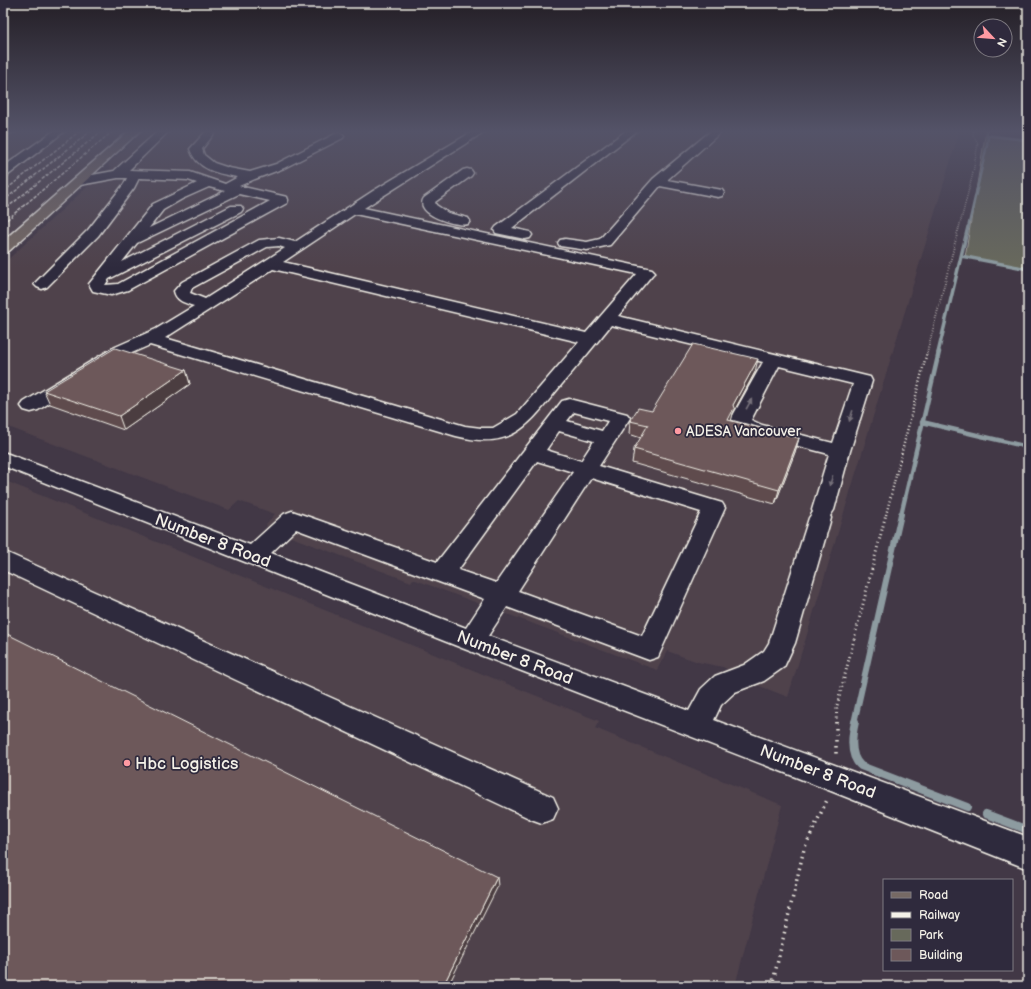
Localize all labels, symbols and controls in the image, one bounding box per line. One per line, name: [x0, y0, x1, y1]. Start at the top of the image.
north arrow: [973, 18, 1013, 58]
text: N: [994, 36, 1009, 49]
one-way arrow: [746, 398, 752, 410]
one-way arrow: [848, 410, 854, 422]
place label: ADESA Vancouver: [686, 423, 802, 440]
marker: ADESA Vancouver: [673, 426, 683, 436]
one-way arrow: [828, 475, 834, 487]
street label: Number 8 Road: [152, 510, 273, 572]
street label: Number 8 Road: [454, 627, 575, 689]
street label: Number 8 Road: [757, 741, 878, 803]
place label: Hbc Logistics: [135, 754, 238, 774]
marker: Hbc Logistics: [122, 758, 132, 768]
legend: [883, 879, 1013, 971]
text: Road: [919, 888, 948, 903]
text: Railway: [919, 908, 961, 923]
text: Park: [919, 928, 943, 943]
text: Building: [919, 948, 963, 963]

